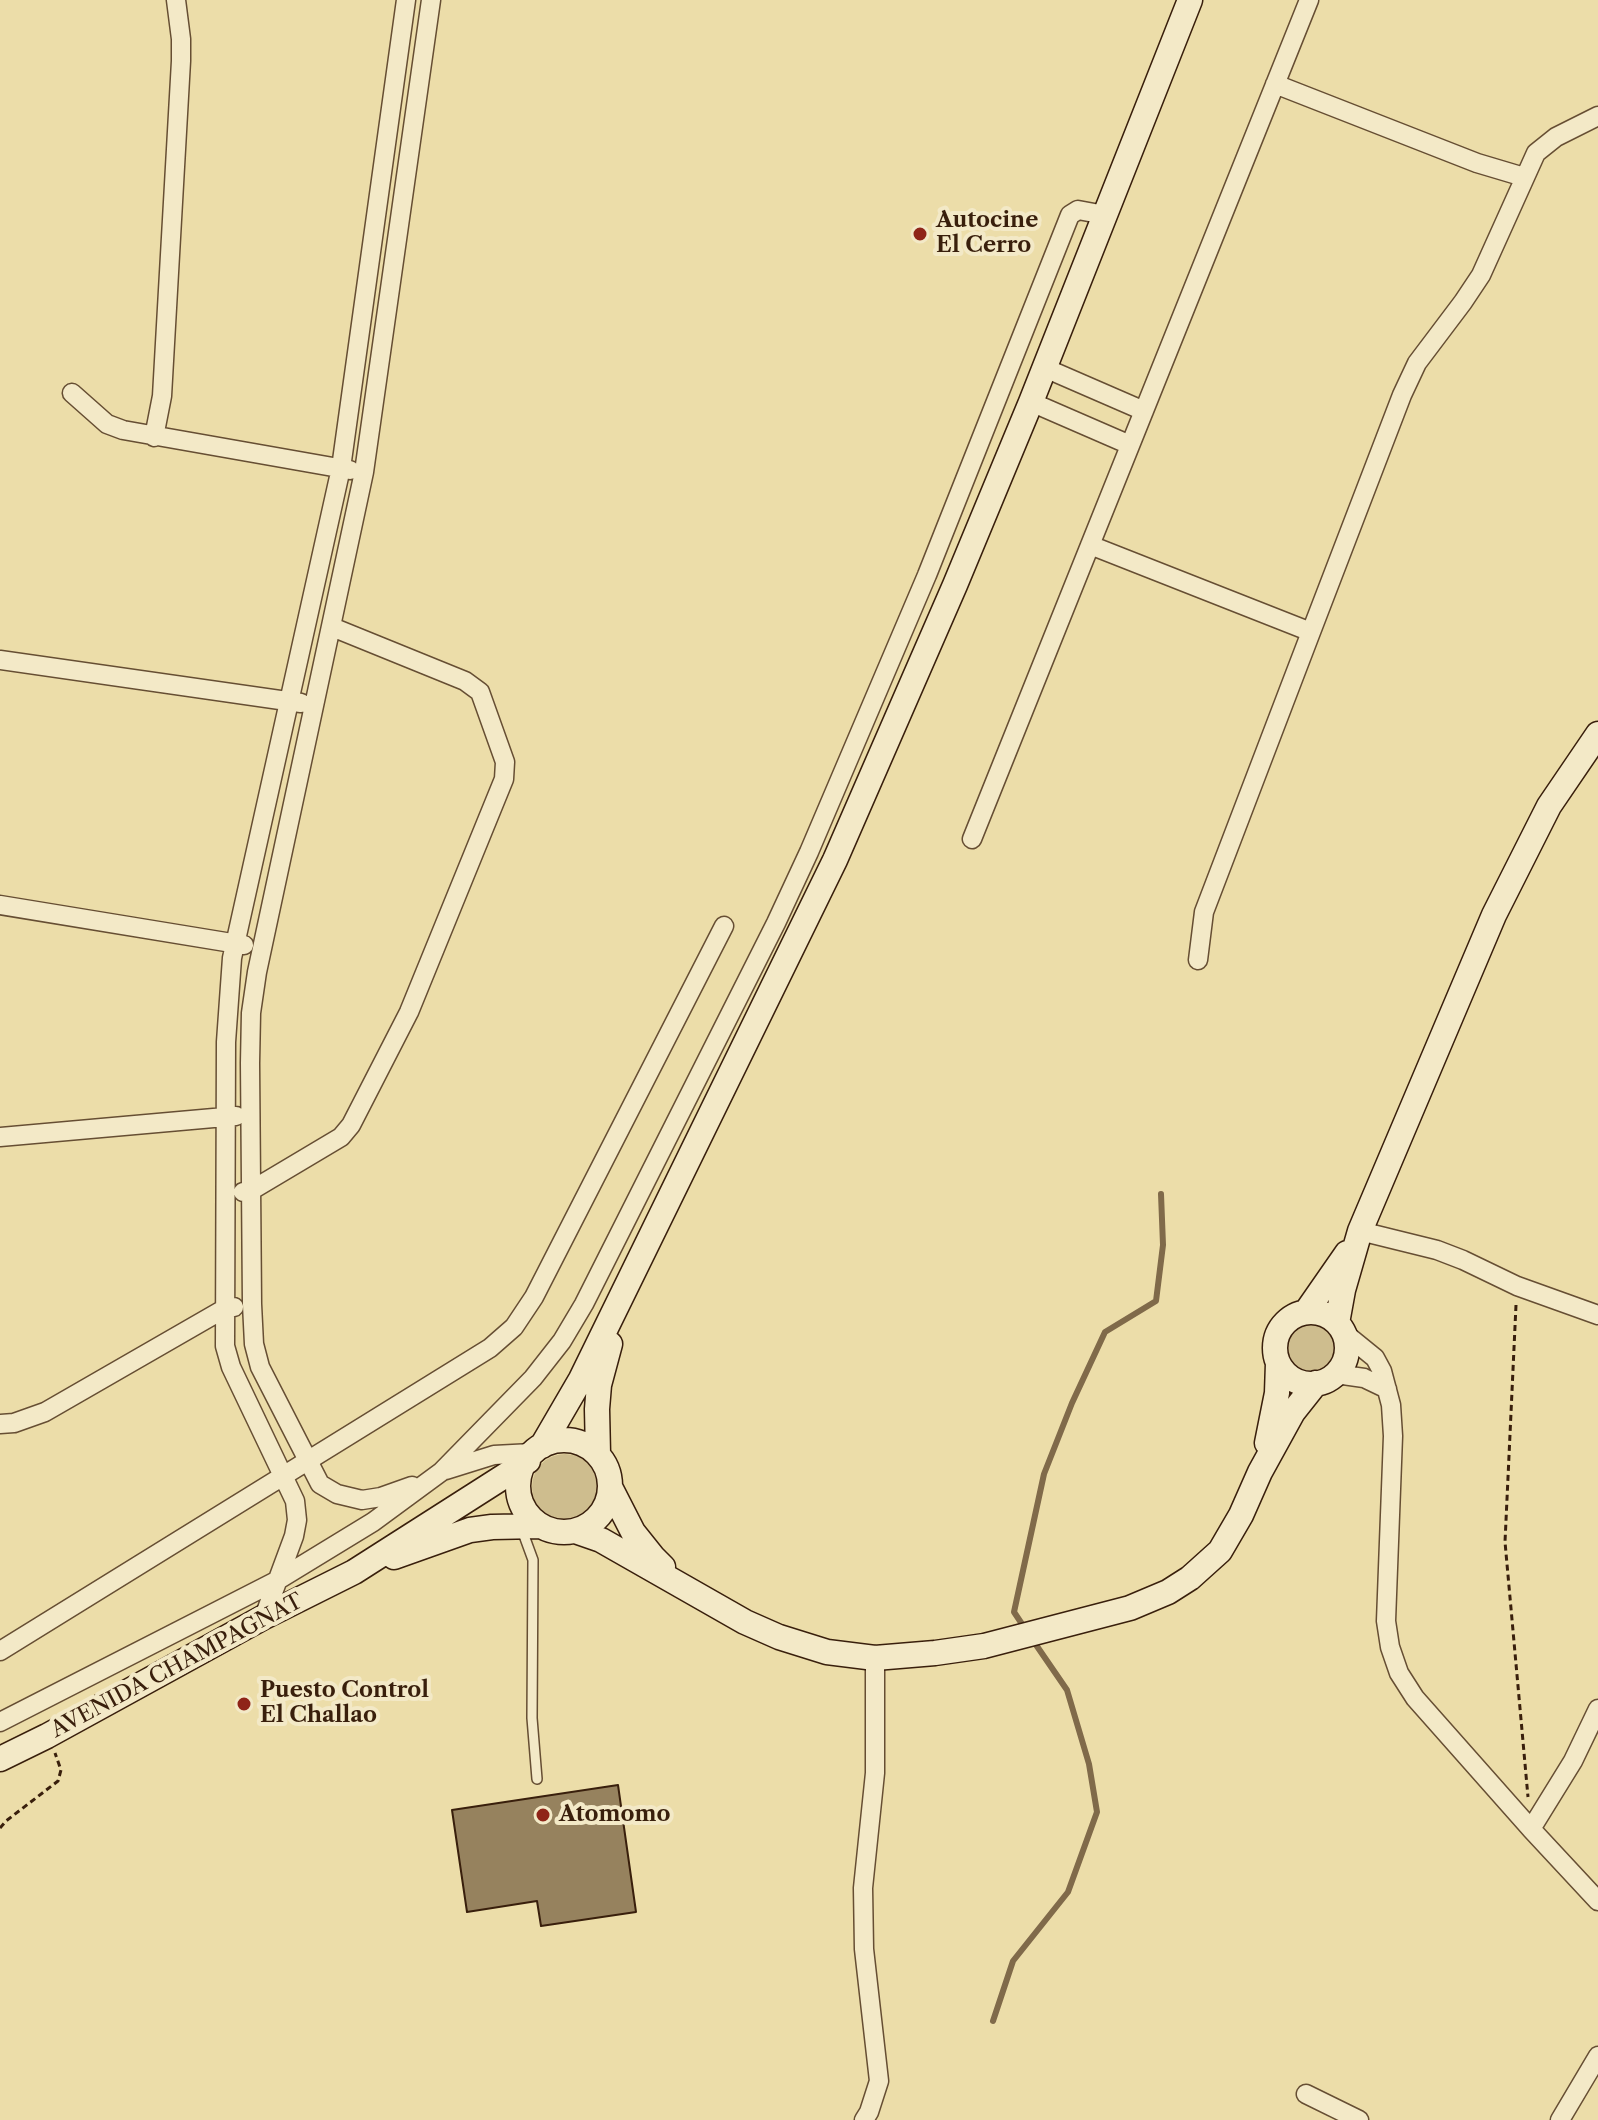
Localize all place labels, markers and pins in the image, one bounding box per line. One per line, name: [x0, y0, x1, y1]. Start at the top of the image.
place label: Autocine El Cerro: [936, 208, 1038, 260]
marker: Autocine El Cerro: [911, 225, 929, 243]
place label: Puesto Control El Challao: [260, 1678, 429, 1730]
marker: Puesto Control El Challao: [235, 1695, 253, 1713]
place label: Atomomo: [559, 1802, 670, 1828]
marker: Atomomo: [534, 1806, 552, 1824]

